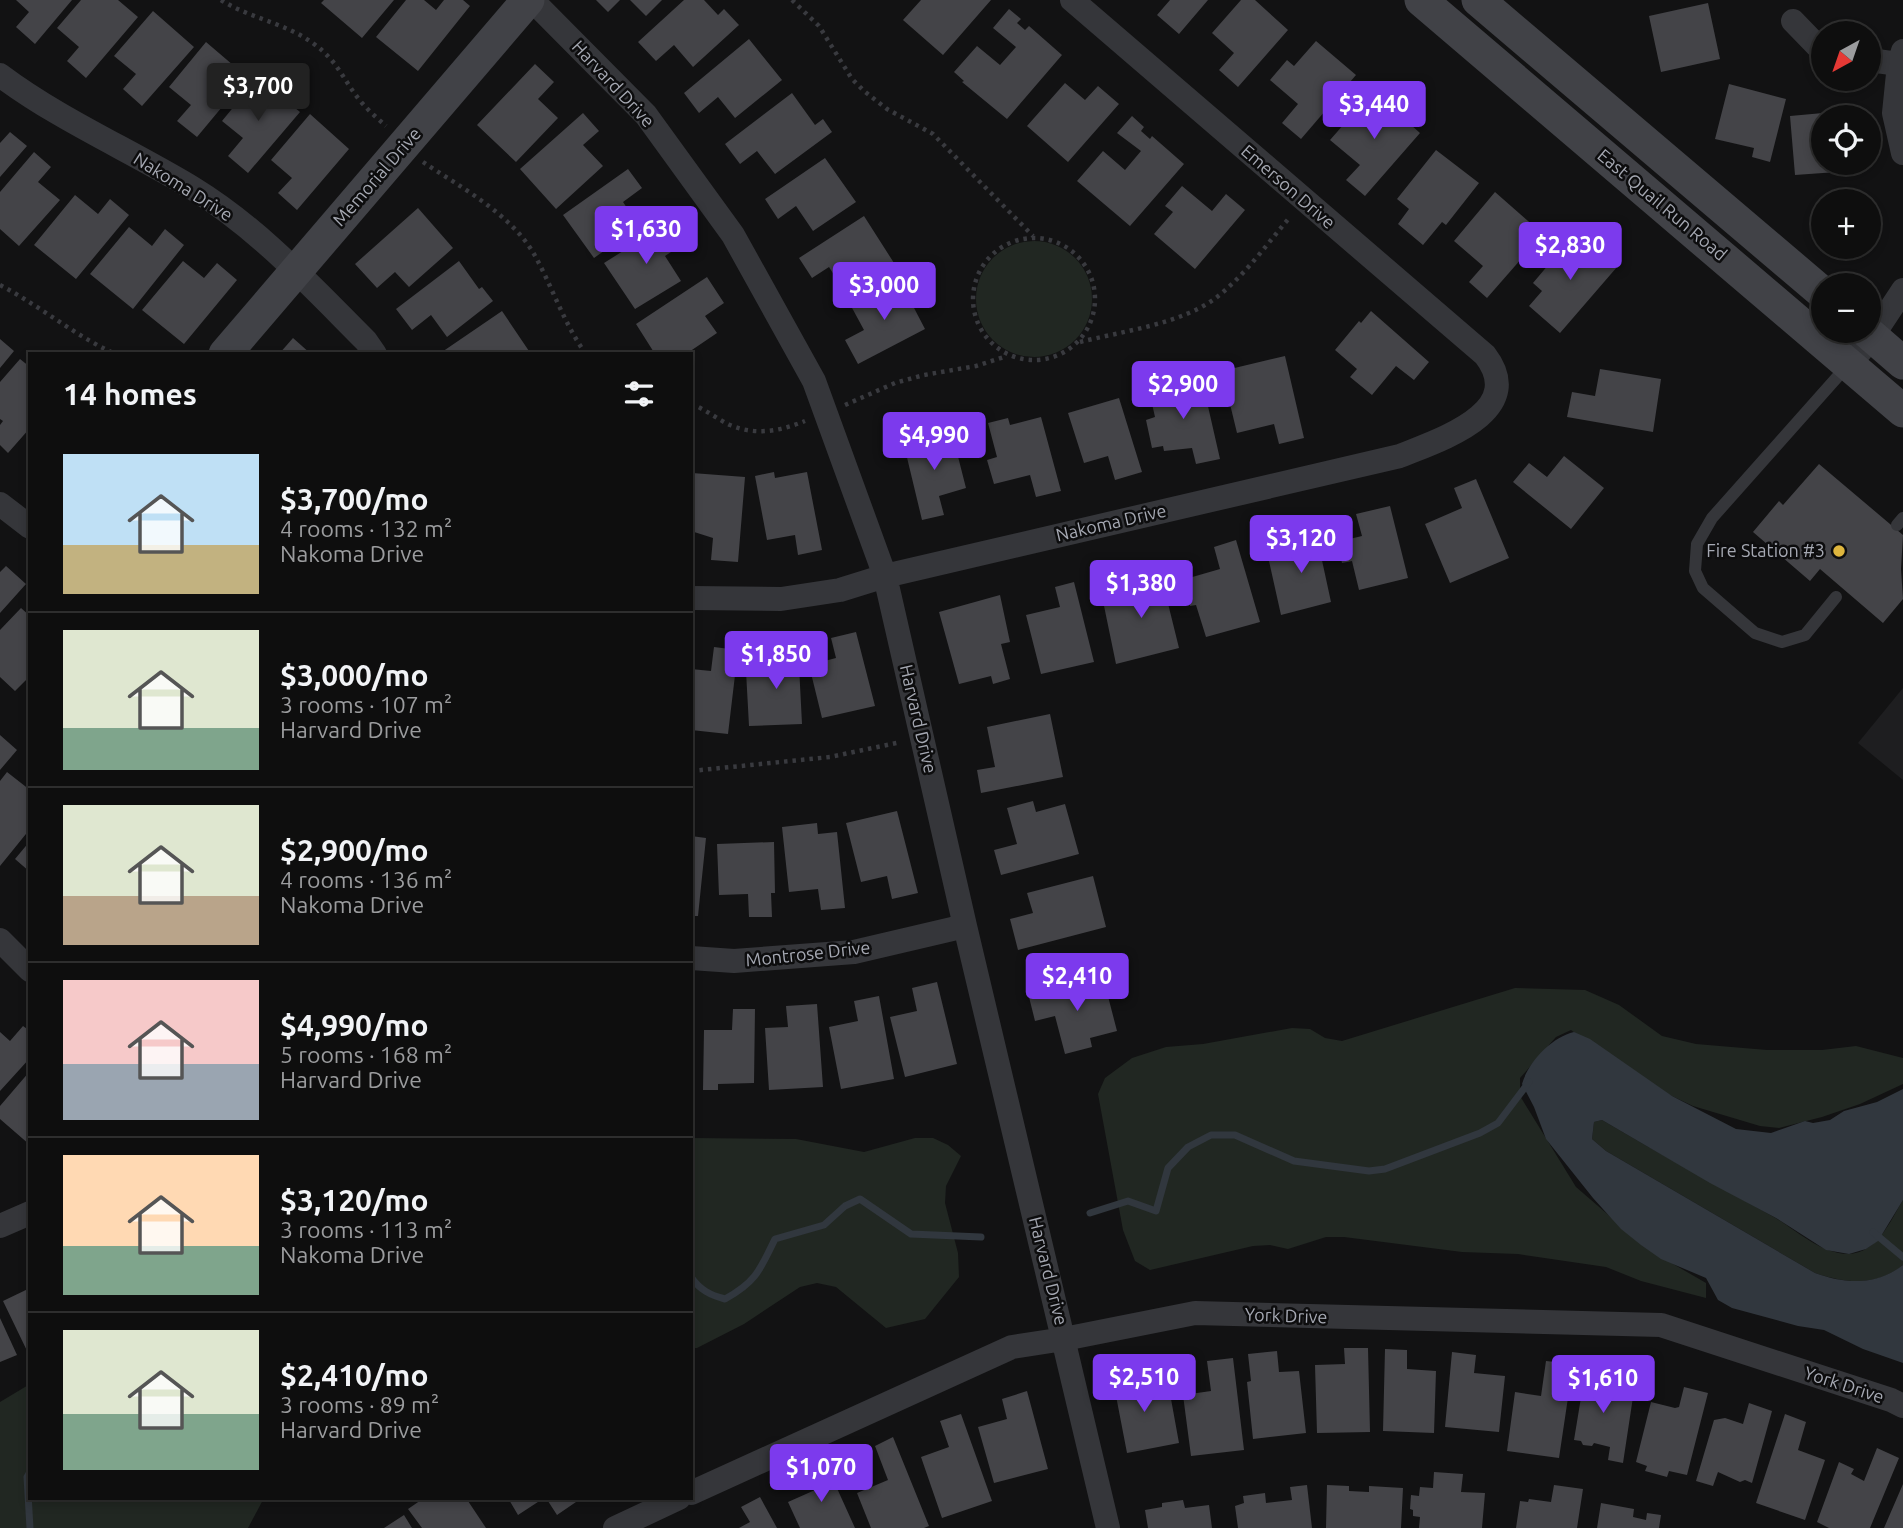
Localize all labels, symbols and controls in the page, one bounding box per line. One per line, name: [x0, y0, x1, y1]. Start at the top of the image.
north arrow: [1811, 21, 1881, 91]
map controls: [1811, 21, 1881, 343]
street label: Harvard Drive: [569, 36, 659, 131]
pin: $3,700: [201, 64, 315, 123]
text: $3,700: [223, 73, 293, 98]
pin: $3,440: [1317, 82, 1431, 141]
text: $3,440: [1339, 91, 1409, 116]
button: locate: [1811, 105, 1881, 175]
street label: Memorial Drive: [328, 123, 424, 230]
street label: Emerson Drive: [1238, 140, 1340, 232]
street label: East Quail Run Road: [1593, 144, 1731, 265]
street label: Nakoma Drive: [130, 148, 237, 225]
button: +: [1811, 189, 1881, 259]
pin: $1,630: [589, 206, 703, 266]
text: $1,630: [611, 216, 681, 241]
pin: $2,830: [1513, 222, 1627, 282]
text: $2,830: [1535, 232, 1605, 257]
pin: $3,000: [827, 262, 941, 322]
text: $3,000: [849, 272, 919, 297]
button: −: [1811, 273, 1881, 343]
pin: $2,900: [1126, 362, 1240, 421]
text: $2,900: [1148, 371, 1218, 396]
icon: filters: [620, 375, 658, 413]
text: 14 homes: [63, 377, 197, 411]
pin: $4,990: [877, 412, 991, 472]
text: $4,990: [899, 422, 969, 447]
icon: home: [119, 482, 203, 566]
text: $3,700/mo: [280, 482, 429, 516]
street label: Nakoma Drive: [1054, 500, 1168, 544]
text: 4 rooms · 132 m²: [280, 516, 452, 541]
pin: $3,120: [1244, 516, 1358, 575]
text: $3,120: [1266, 525, 1336, 550]
place label: Fire Station #3: [1706, 540, 1825, 560]
text: Nakoma Drive: [280, 541, 424, 566]
marker: Fire Station #3: [1831, 543, 1847, 559]
pin: $1,380: [1084, 560, 1198, 620]
text: $1,380: [1106, 570, 1176, 595]
pin: $1,850: [719, 632, 833, 691]
text: $1,850: [741, 641, 811, 666]
icon: home: [119, 658, 203, 742]
text: $3,000/mo: [280, 658, 429, 692]
street label: Harvard Drive: [897, 662, 941, 775]
text: 3 rooms · 107 m²: [280, 692, 452, 717]
text: Harvard Drive: [280, 717, 422, 742]
icon: home: [119, 833, 203, 917]
text: $2,900/mo: [280, 833, 429, 867]
text: 4 rooms · 136 m²: [280, 867, 452, 892]
text: Nakoma Drive: [280, 892, 424, 917]
street label: Montrose Drive: [745, 937, 871, 969]
pin: $2,410: [1020, 954, 1134, 1013]
text: $2,410: [1042, 963, 1112, 988]
icon: home: [119, 1008, 203, 1092]
text: $4,990/mo: [280, 1008, 429, 1042]
text: 5 rooms · 168 m²: [280, 1042, 452, 1067]
text: Harvard Drive: [280, 1067, 422, 1092]
icon: home: [119, 1183, 203, 1267]
text: $3,120/mo: [280, 1183, 429, 1217]
street label: Harvard Drive: [1026, 1214, 1072, 1327]
text: 3 rooms · 113 m²: [280, 1217, 452, 1242]
text: Nakoma Drive: [280, 1242, 424, 1267]
street label: York Drive: [1244, 1304, 1328, 1326]
pin: $2,510: [1087, 1354, 1201, 1414]
pin: $1,610: [1546, 1356, 1660, 1415]
icon: home: [119, 1358, 203, 1442]
text: $2,410/mo: [280, 1358, 429, 1392]
street label: York Drive: [1802, 1362, 1887, 1406]
text: $2,510: [1109, 1364, 1179, 1389]
text: $1,610: [1568, 1365, 1638, 1390]
text: 3 rooms · 89 m²: [280, 1392, 439, 1417]
text: Harvard Drive: [280, 1417, 422, 1442]
pin: $1,070: [764, 1444, 878, 1504]
text: $1,070: [786, 1454, 856, 1479]

